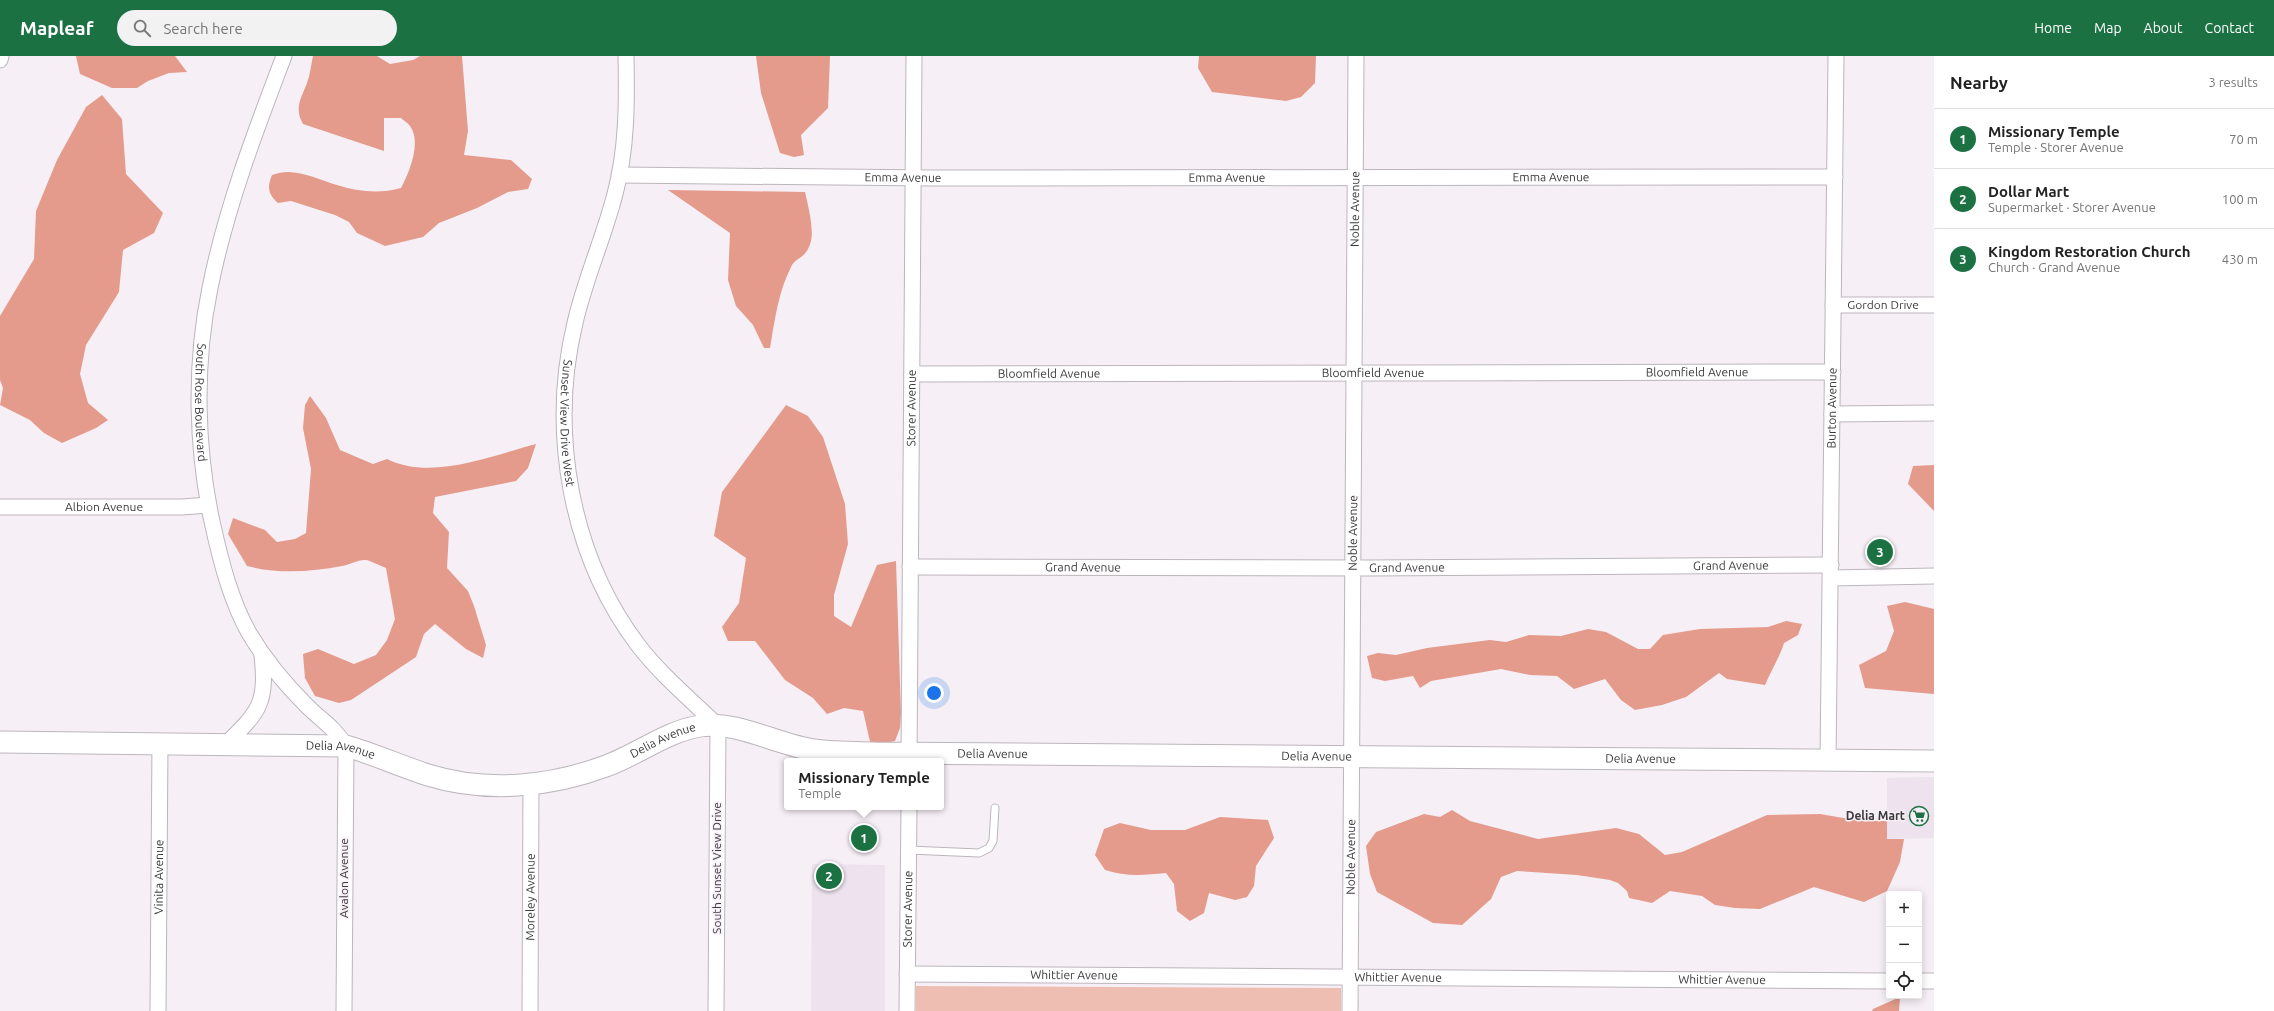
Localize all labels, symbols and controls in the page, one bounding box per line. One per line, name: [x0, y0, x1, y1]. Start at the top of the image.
search box: [117, 10, 397, 46]
text: Mapleaf: [20, 17, 93, 39]
icon: search: [131, 17, 153, 39]
text: Search here: [163, 20, 243, 37]
text: Home: [2034, 20, 2072, 36]
text: Map: [2094, 20, 2122, 36]
text: About: [2144, 20, 2183, 36]
text: Contact: [2205, 20, 2254, 36]
text: Nearby: [1950, 73, 2008, 92]
text: 3 results: [2208, 75, 2258, 89]
text: Missionary Temple: [1988, 123, 2120, 140]
text: 1: [1959, 132, 1967, 146]
text: 70 m: [2229, 132, 2258, 146]
text: Temple · Storer Avenue: [1988, 140, 2124, 154]
street label: Emma Avenue: [865, 170, 941, 184]
street label: Emma Avenue: [1513, 170, 1589, 183]
street label: Emma Avenue: [1189, 171, 1265, 184]
street label: Noble Avenue: [1348, 171, 1361, 247]
text: Dollar Mart: [1988, 183, 2069, 200]
text: 2: [1959, 192, 1967, 206]
text: 100 m: [2222, 192, 2258, 206]
text: Supermarket · Storer Avenue: [1988, 200, 2156, 214]
text: Kingdom Restoration Church: [1988, 243, 2191, 260]
text: 3: [1959, 252, 1967, 266]
text: 430 m: [2222, 252, 2258, 266]
text: Church · Grand Avenue: [1988, 260, 2120, 274]
street label: Gordon Drive: [1847, 298, 1919, 311]
street label: South Rose Boulevard: [193, 343, 209, 462]
street label: Sunset View Drive West: [558, 359, 577, 488]
street label: Bloomfield Avenue: [1646, 365, 1748, 378]
street label: Bloomfield Avenue: [1322, 366, 1424, 379]
street label: Bloomfield Avenue: [998, 367, 1100, 380]
street label: Burton Avenue: [1825, 368, 1838, 449]
street label: Storer Avenue: [904, 369, 918, 447]
street label: Noble Avenue: [1346, 495, 1359, 571]
street label: Albion Avenue: [65, 500, 143, 513]
pin: 3: [1867, 537, 1893, 567]
street label: Grand Avenue: [1693, 558, 1769, 572]
street label: Grand Avenue: [1045, 560, 1121, 573]
street label: Grand Avenue: [1369, 561, 1445, 574]
your location: [924, 683, 944, 703]
street label: Delia Avenue: [628, 720, 697, 760]
street label: Delia Avenue: [306, 739, 377, 761]
street label: Delia Avenue: [957, 747, 1028, 760]
street label: Delia Avenue: [1281, 749, 1352, 763]
street label: Delia Avenue: [1605, 752, 1676, 765]
popup: [784, 758, 944, 810]
text: Missionary Temple: [798, 769, 930, 786]
text: Temple: [798, 786, 841, 800]
street label: South Sunset View Drive: [710, 802, 723, 934]
supermarket icon: Delia Mart: [1908, 805, 1930, 827]
place label: Delia Mart: [1846, 809, 1905, 822]
street label: Noble Avenue: [1344, 819, 1357, 895]
pin: 1: [851, 823, 877, 853]
street label: Avalon Avenue: [337, 838, 350, 918]
street label: Vinita Avenue: [152, 840, 165, 914]
street label: Moreley Avenue: [523, 853, 537, 941]
pin: 2: [816, 861, 842, 891]
street label: Storer Avenue: [901, 870, 914, 948]
map controls: [1886, 891, 1922, 999]
button: +: [1886, 891, 1922, 927]
button: −: [1886, 927, 1922, 963]
button: locate: [1886, 963, 1922, 999]
street label: Whittier Avenue: [1030, 968, 1118, 982]
street label: Whittier Avenue: [1354, 970, 1442, 984]
street label: Whittier Avenue: [1678, 972, 1766, 986]

